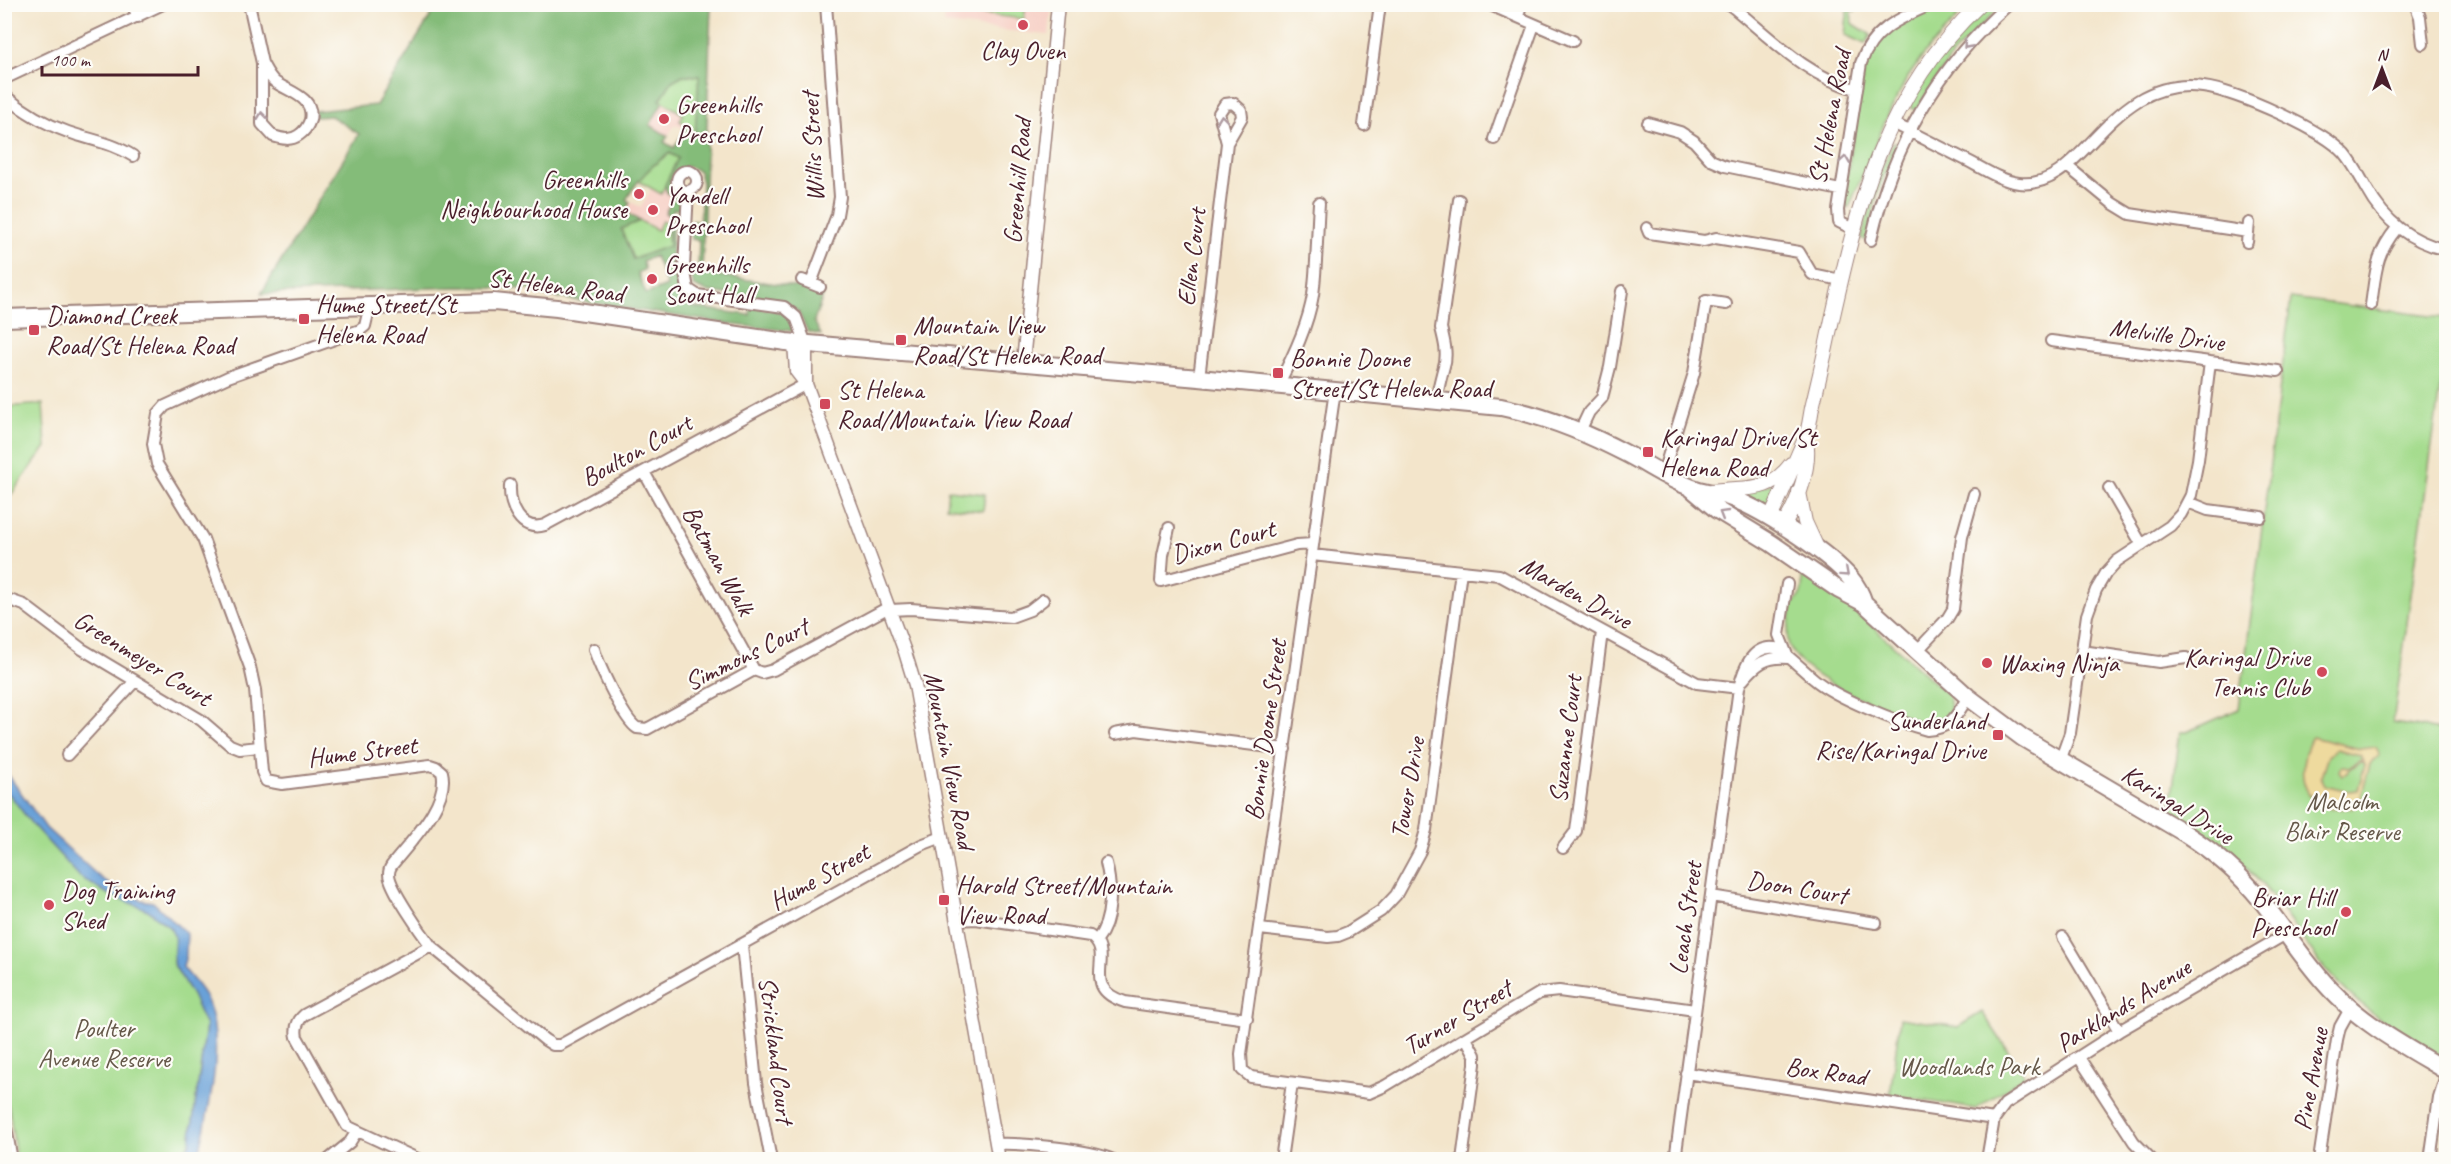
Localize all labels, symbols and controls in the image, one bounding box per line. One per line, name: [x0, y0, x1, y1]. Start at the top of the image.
marker: Clay Oven: [1016, 18, 1030, 32]
place label: Clay Oven: [981, 34, 1067, 67]
scale bar: [42, 39, 198, 77]
one-way arrow: [1963, 39, 1974, 49]
north arrow: [2352, 39, 2412, 99]
street label: St Helena Road: [1800, 43, 1859, 187]
text: N: [2377, 45, 2390, 65]
text: 100 m: [51, 49, 92, 71]
place label: Greenhills Preschool: [676, 88, 764, 151]
street label: Willis Street: [793, 88, 832, 203]
one-way arrow: [256, 111, 269, 120]
marker: Greenhills Preschool: [657, 112, 671, 126]
street label: Greenhill Road: [996, 113, 1040, 245]
one-way arrow: [1216, 114, 1229, 124]
one-way arrow: [1838, 155, 1850, 164]
place label: Greenhills Neighbourhood House: [440, 163, 629, 226]
place label: Yandell Preschool: [665, 179, 753, 242]
marker: Greenhills Neighbourhood House: [632, 187, 646, 201]
marker: Yandell Preschool: [646, 203, 660, 217]
street label: Ellen Court: [1169, 204, 1214, 308]
place label: Greenhills Scout Hall: [664, 248, 758, 311]
street label: St Helena Road: [486, 261, 629, 311]
marker: Greenhills Scout Hall: [645, 272, 659, 286]
place label: Hume Street/St Helena Road: [316, 288, 458, 351]
place label: Diamond Creek Road/St Helena Road: [46, 299, 238, 362]
place label: Mountain View Road/St Helena Road: [913, 309, 1105, 372]
street label: Melville Drive: [2108, 310, 2228, 359]
marker: Hume Street/St Helena Road: [297, 312, 311, 326]
marker: Diamond Creek Road/St Helena Road: [27, 323, 41, 337]
marker: Mountain View Road/St Helena Road: [894, 333, 908, 347]
place label: Bonnie Doone Street/St Helena Road: [1290, 342, 1495, 405]
marker: Bonnie Doone Street/St Helena Road: [1271, 366, 1285, 380]
place label: St Helena Road/Mountain View Road: [837, 373, 1073, 436]
marker: St Helena Road/Mountain View Road: [818, 397, 832, 411]
street label: Boulton Court: [575, 405, 699, 494]
place label: Karingal Drive/St Helena Road: [1660, 421, 1819, 484]
marker: Karingal Drive/St Helena Road: [1641, 445, 1655, 459]
street label: Batman Walk: [675, 499, 763, 623]
one-way arrow: [1719, 509, 1729, 521]
street label: Dixon Court: [1168, 511, 1281, 571]
street label: Marden Drive: [1514, 548, 1640, 638]
one-way arrow: [1838, 566, 1848, 577]
street label: Greenmeyer Court: [68, 603, 220, 715]
street label: Simmons Court: [679, 609, 817, 699]
street label: Bonnie Doone Street: [1236, 635, 1295, 822]
place label: Karingal Drive Tennis Club: [2184, 641, 2312, 704]
place label: Waxing Ninja: [1999, 647, 2121, 680]
marker: Waxing Ninja: [1980, 656, 1994, 670]
marker: Karingal Drive Tennis Club: [2315, 665, 2329, 679]
street label: Mountain View Road: [916, 669, 984, 855]
street label: Suzanne Court: [1541, 671, 1590, 805]
place label: Sunderland Rise/Karingal Drive: [1815, 704, 1990, 767]
street label: Hume Street: [306, 728, 421, 775]
marker: Sunderland Rise/Karingal Drive: [1991, 728, 2005, 742]
street label: Tower Drive: [1382, 732, 1433, 841]
street label: Karingal Drive: [2116, 757, 2241, 853]
park label: Malcolm Blair Reserve: [2284, 785, 2401, 848]
street label: Hume Street: [763, 834, 877, 917]
street label: Leach Street: [1661, 857, 1710, 977]
street label: Doon Court: [1744, 863, 1853, 912]
place label: Harold Street/Mountain View Road: [956, 869, 1173, 932]
place label: Dog Training Shed: [61, 874, 176, 937]
place label: Briar Hill Preschool: [2251, 881, 2339, 944]
marker: Harold Street/Mountain View Road: [937, 893, 951, 907]
marker: Dog Training Shed: [42, 898, 56, 912]
marker: Briar Hill Preschool: [2339, 905, 2353, 919]
street label: Parklands Avenue: [2050, 950, 2198, 1060]
street label: Turner Street: [1397, 970, 1521, 1063]
street label: Strickland Court: [751, 975, 802, 1129]
park label: Poulter Avenue Reserve: [38, 1012, 172, 1075]
street label: Pine Avenue: [2285, 1024, 2336, 1133]
street label: Box Road: [1784, 1050, 1872, 1094]
park label: Woodlands Park: [1899, 1050, 2042, 1083]

